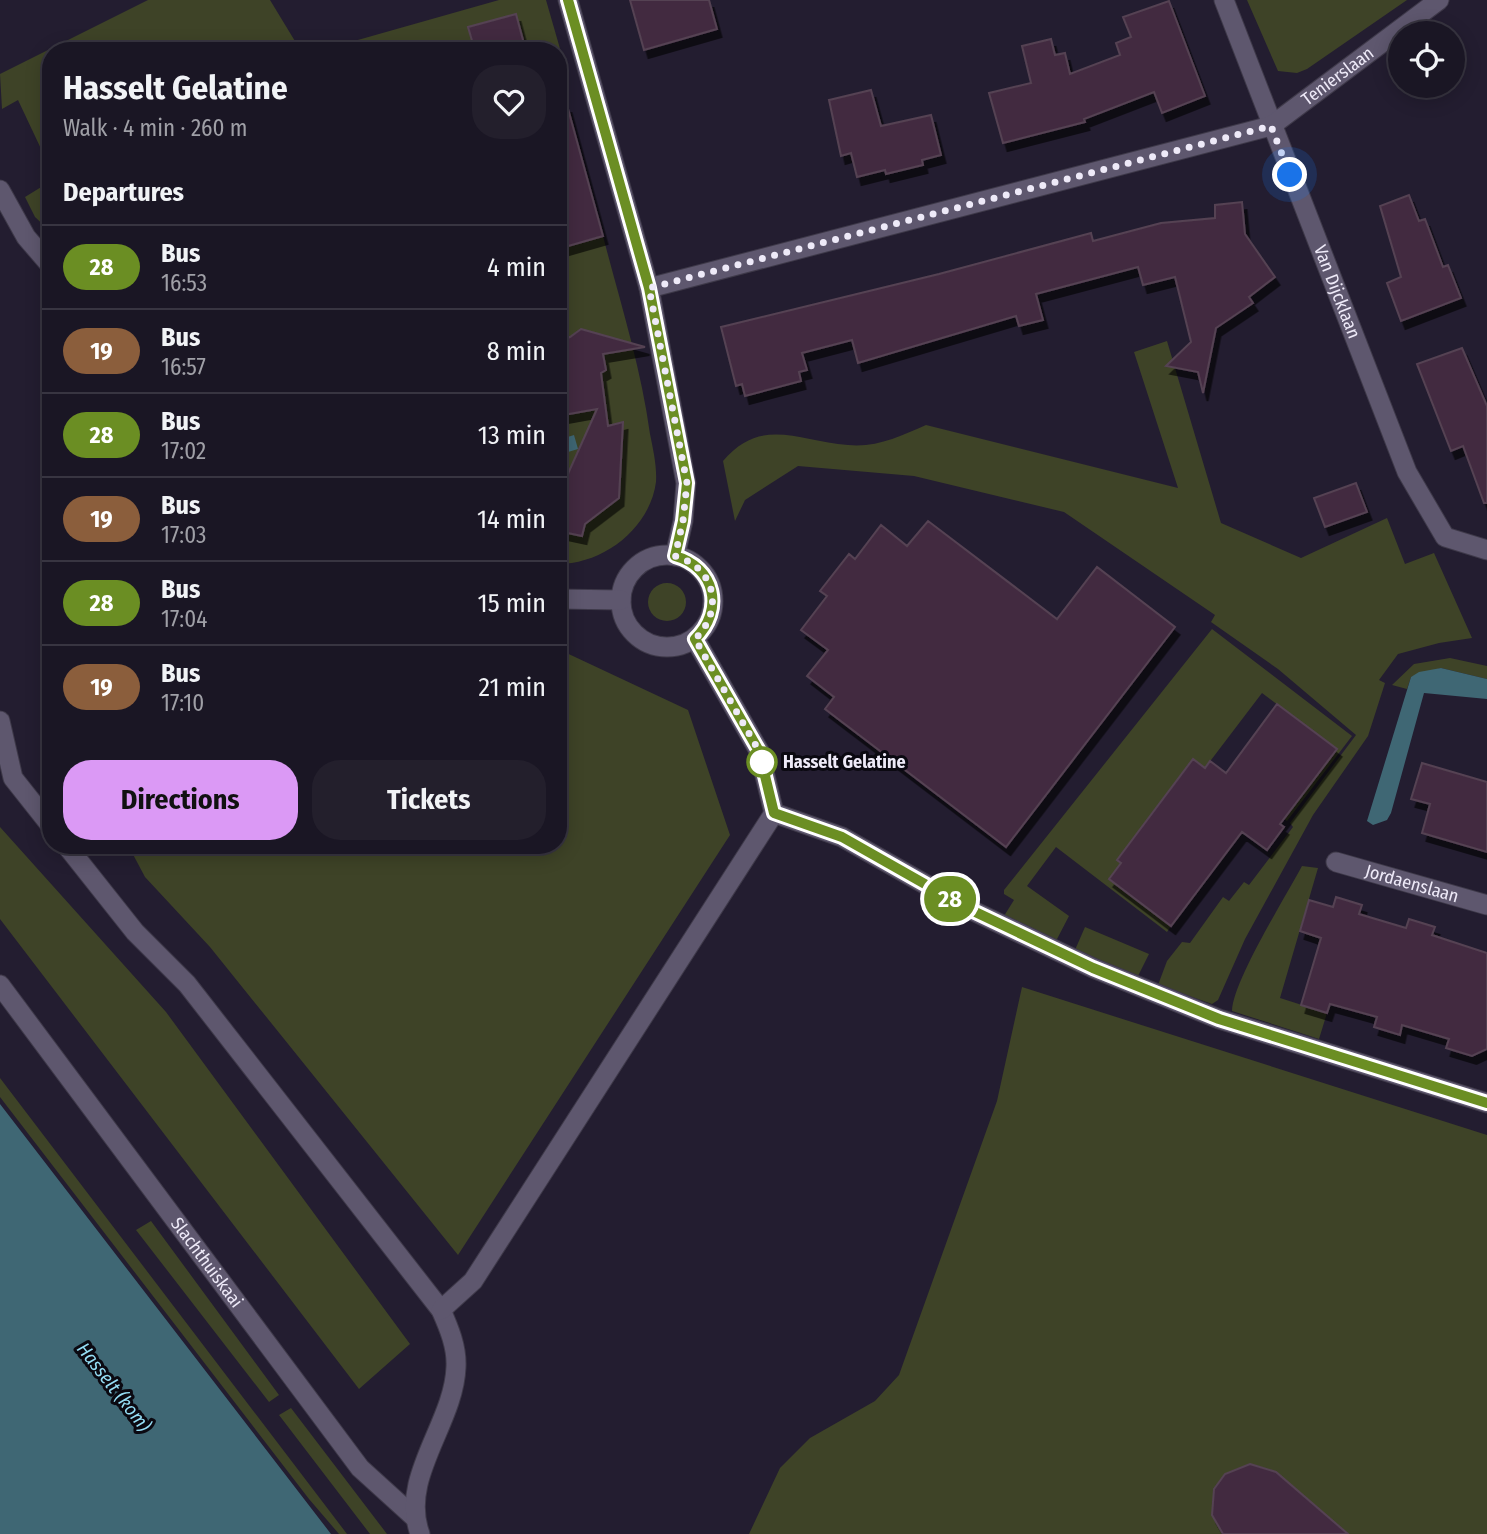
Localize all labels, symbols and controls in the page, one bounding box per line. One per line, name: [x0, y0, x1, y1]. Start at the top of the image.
map controls: [1388, 21, 1465, 98]
button: locate: [1388, 21, 1465, 98]
street label: Tenierslaan: [1297, 42, 1378, 110]
button: heart: [472, 65, 546, 139]
text: Hasselt Gelatine: [63, 68, 288, 108]
text: Walk · 4 min · 260 m: [63, 114, 248, 142]
your location: [1272, 157, 1307, 192]
text: Departures: [63, 177, 184, 208]
text: Bus: [161, 238, 200, 269]
street label: Van Dijcklaan: [1309, 242, 1365, 342]
text: 4 min: [487, 252, 546, 283]
text: 28: [90, 253, 113, 281]
text: 16:53: [161, 269, 207, 297]
text: Bus: [161, 322, 200, 353]
text: 8 min: [487, 336, 546, 367]
text: 19: [90, 337, 113, 365]
text: 16:57: [161, 353, 206, 381]
text: Bus: [161, 406, 200, 437]
text: 13 min: [478, 420, 546, 451]
text: 28: [90, 421, 113, 449]
text: 17:02: [161, 437, 206, 465]
text: Bus: [161, 490, 200, 521]
text: 14 min: [477, 504, 546, 535]
text: 19: [90, 505, 113, 533]
text: 17:03: [161, 521, 206, 549]
text: Bus: [161, 574, 200, 605]
text: 15 min: [478, 588, 546, 619]
text: 28: [90, 589, 113, 617]
text: 17:04: [161, 605, 207, 633]
text: Bus: [161, 658, 200, 689]
text: 21 min: [479, 672, 546, 703]
text: 19: [90, 673, 113, 701]
text: 17:10: [161, 689, 204, 717]
marker: Hasselt Gelatine: [747, 747, 777, 777]
place label: Hasselt Gelatine: [783, 751, 906, 773]
button: Directions: [63, 760, 298, 840]
button: Tickets: [312, 760, 546, 840]
street label: Jordaenslaan: [1363, 860, 1461, 907]
line badge: 28: [918, 876, 982, 922]
text: 28: [938, 885, 962, 913]
street label: Slachthuiskaai: [166, 1213, 248, 1312]
water label: Hasselt (kom): [72, 1338, 156, 1437]

